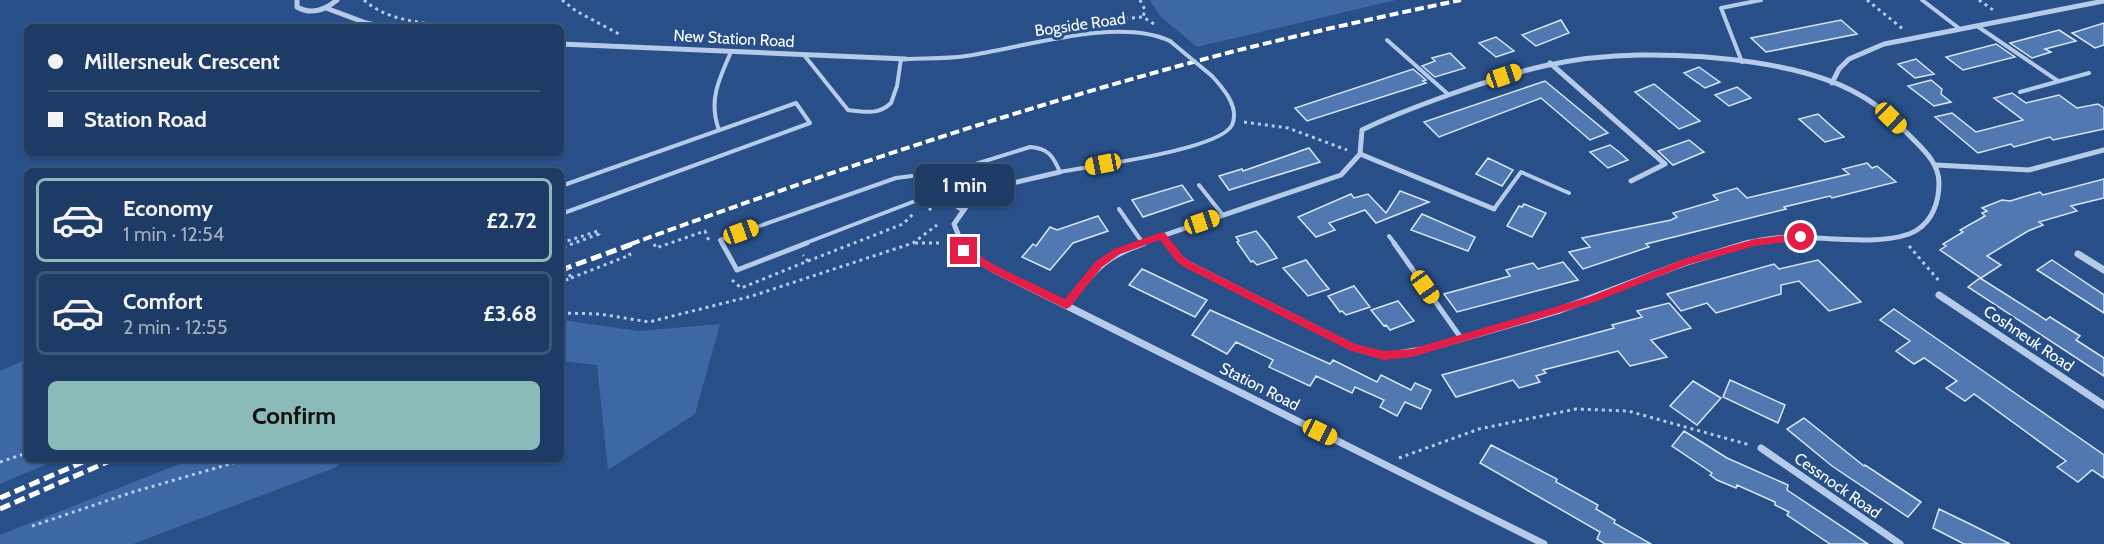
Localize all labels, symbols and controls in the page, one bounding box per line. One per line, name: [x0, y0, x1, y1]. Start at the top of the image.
street label: Bogside Road: [1033, 9, 1127, 40]
street label: New Station Road: [673, 26, 795, 51]
text: Millersneuk Crescent: [84, 48, 280, 75]
car: [1484, 62, 1524, 90]
car: [1872, 99, 1910, 137]
text: Station Road: [84, 106, 207, 133]
car: [1084, 152, 1122, 176]
callout: 1 min: [914, 164, 1014, 206]
text: 1 min: [942, 173, 987, 197]
icon: car: [51, 193, 105, 247]
text: Economy: [123, 195, 213, 222]
text: £2.72: [486, 207, 537, 234]
car: [1182, 208, 1222, 236]
car: [721, 217, 761, 247]
text: 1 min · 12:54: [123, 222, 224, 246]
route start: [1787, 223, 1814, 250]
route end: [950, 237, 977, 264]
car: [1407, 267, 1443, 307]
icon: car: [51, 286, 105, 340]
text: Comfort: [123, 288, 202, 315]
text: £3.68: [483, 300, 537, 327]
street label: Coshneuk Road: [1980, 301, 2077, 376]
text: 2 min · 12:55: [123, 315, 228, 339]
street label: Station Road: [1217, 358, 1303, 415]
button: Confirm: [48, 381, 540, 450]
car: [1300, 416, 1340, 448]
street label: Cessnock Road: [1791, 449, 1885, 522]

